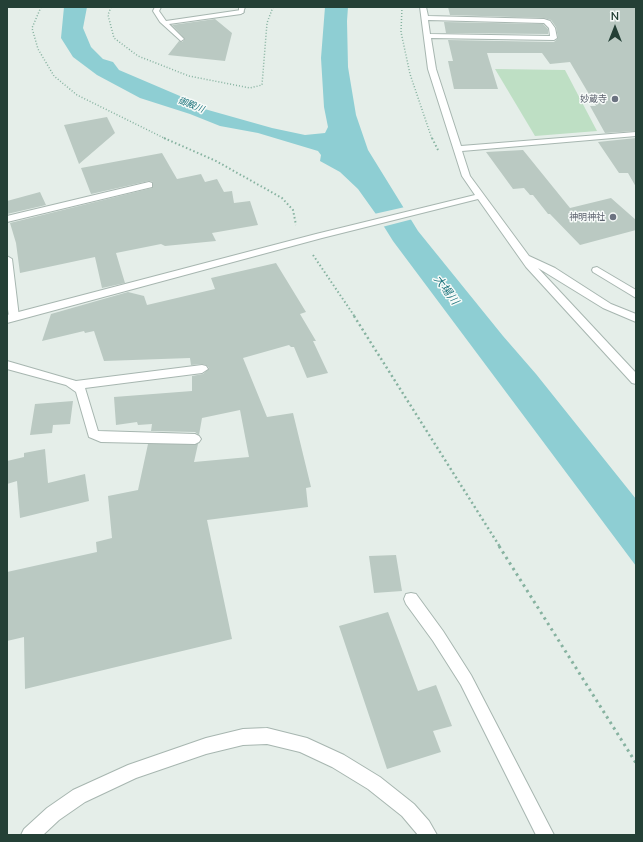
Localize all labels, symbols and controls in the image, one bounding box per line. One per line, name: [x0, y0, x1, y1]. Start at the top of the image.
north arrow: [595, 8, 635, 48]
text: N: [611, 9, 619, 23]
place label: 妙蔵寺: [580, 94, 607, 104]
marker: 妙蔵寺: [610, 94, 620, 104]
water label: 御殿川: [176, 95, 206, 115]
place label: 神明神社: [569, 212, 605, 222]
marker: 神明神社: [608, 212, 618, 222]
water label: 大場川: [431, 273, 461, 307]

